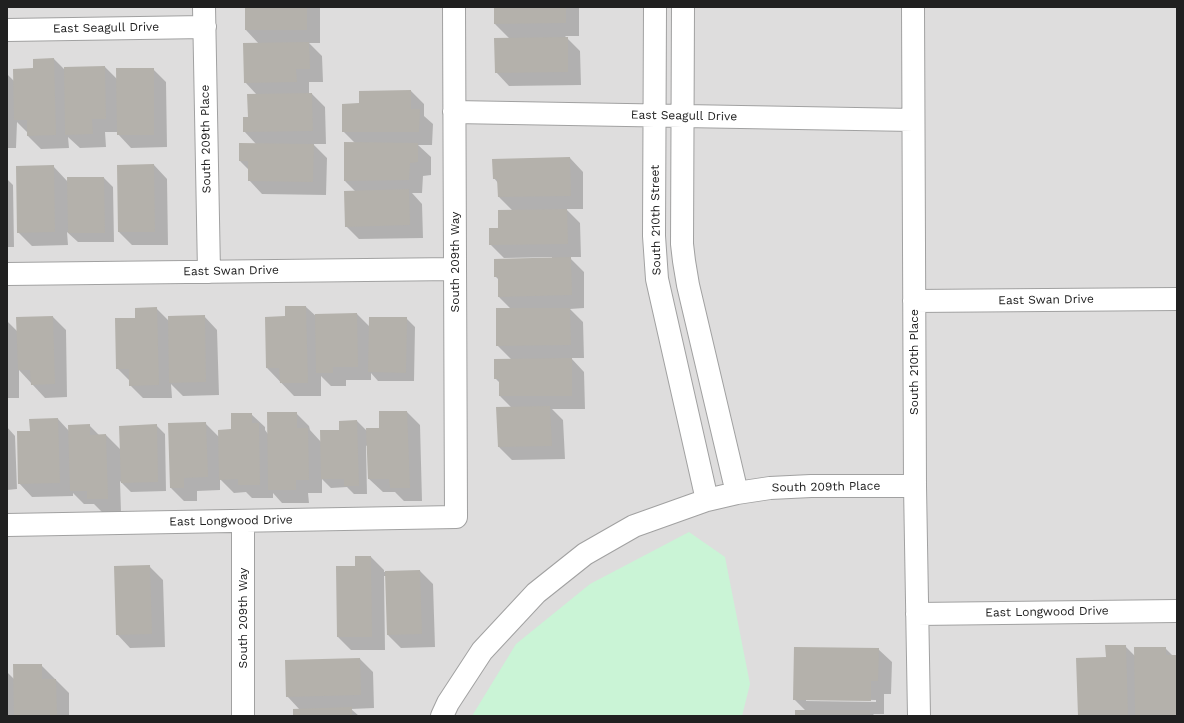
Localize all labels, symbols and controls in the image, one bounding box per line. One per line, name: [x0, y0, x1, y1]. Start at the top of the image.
street label: East Seagull Drive: [53, 20, 159, 36]
street label: South 209th Place: [198, 85, 214, 193]
street label: East Seagull Drive: [631, 108, 737, 124]
street label: South 210th Street: [648, 165, 664, 275]
street label: South 209th Way: [448, 212, 462, 312]
street label: East Swan Drive: [183, 263, 279, 279]
street label: East Swan Drive: [998, 292, 1094, 308]
street label: South 210th Place: [907, 309, 921, 415]
street label: South 209th Place: [772, 479, 880, 495]
street label: East Longwood Drive: [169, 513, 293, 529]
street label: South 209th Way: [236, 568, 250, 668]
street label: East Longwood Drive: [985, 604, 1109, 620]

